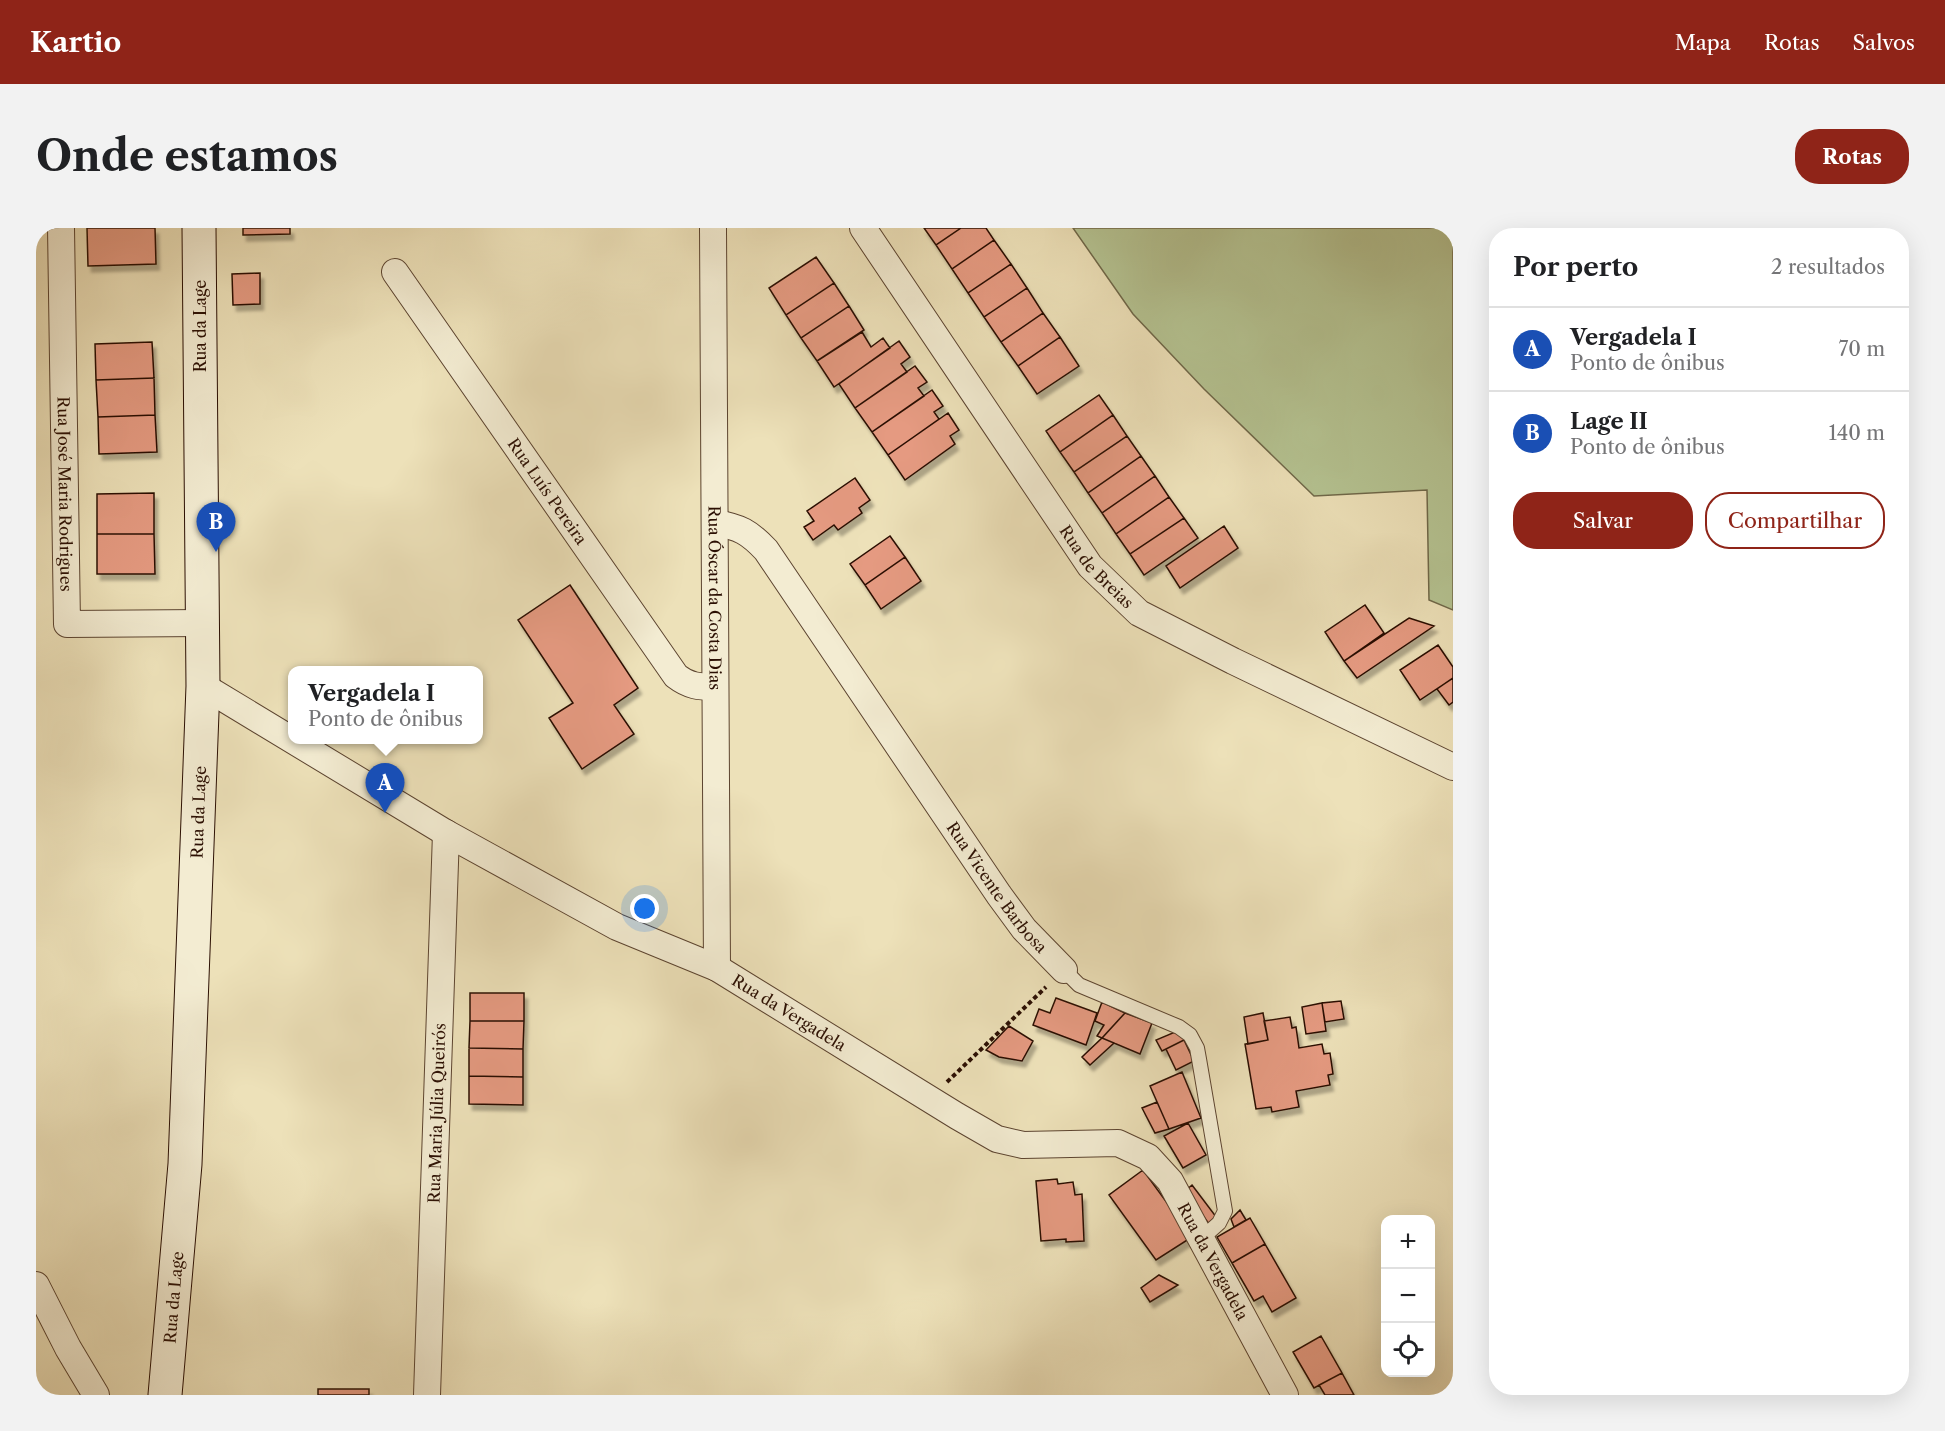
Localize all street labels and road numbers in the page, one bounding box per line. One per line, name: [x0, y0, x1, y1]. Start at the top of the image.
street label: Rua da Lage: [190, 280, 210, 372]
street label: Rua José Maria Rodrigues: [54, 396, 77, 592]
street label: Rua Luís Pereira: [504, 434, 592, 549]
street label: Rua Óscar da Costa Dias: [705, 506, 725, 690]
street label: Rua de Breias: [1055, 521, 1138, 613]
street label: Rua da Lage: [187, 765, 210, 859]
street label: Rua Vicente Barbosa: [942, 818, 1052, 957]
street label: Rua da Vergadela: [728, 970, 850, 1055]
street label: Rua Maria Júlia Queirós: [423, 1023, 450, 1204]
street label: Rua da Vergadela: [1174, 1199, 1253, 1324]
street label: Rua da Lage: [159, 1250, 187, 1344]

